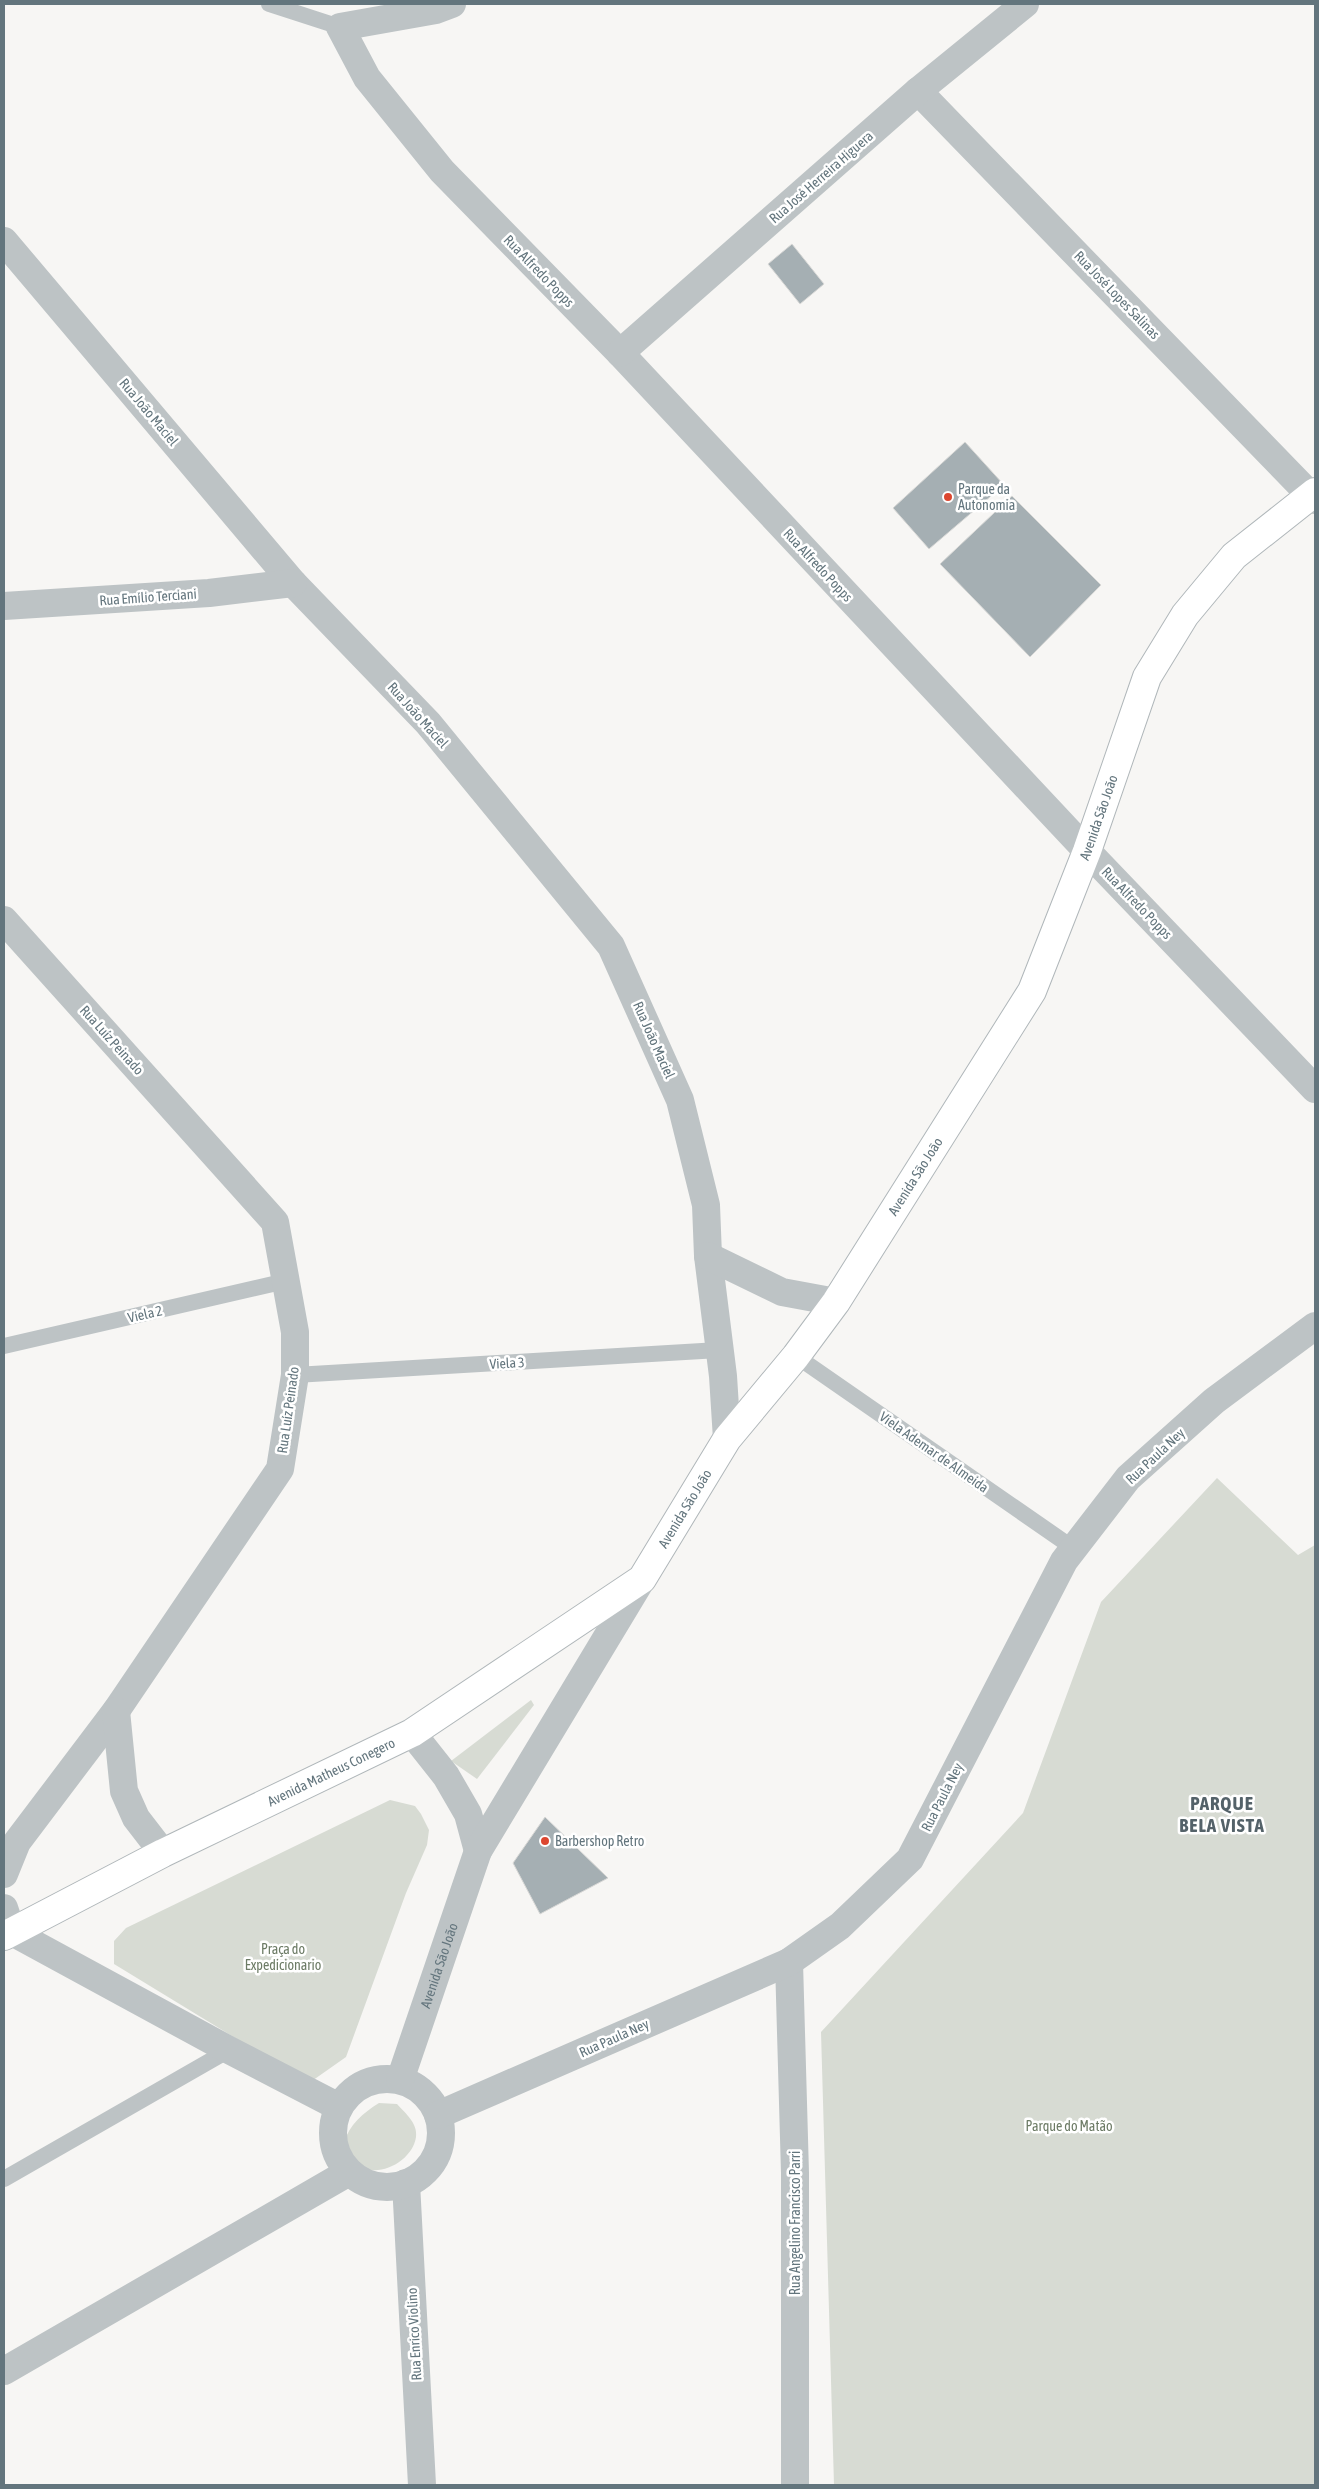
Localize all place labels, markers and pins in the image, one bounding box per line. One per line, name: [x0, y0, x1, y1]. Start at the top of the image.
place label: Parque da Autonomia: [958, 481, 1015, 513]
marker: Parque da Autonomia: [942, 491, 954, 503]
place label: Barbershop Retro: [555, 1833, 644, 1849]
marker: Barbershop Retro: [539, 1835, 551, 1847]

